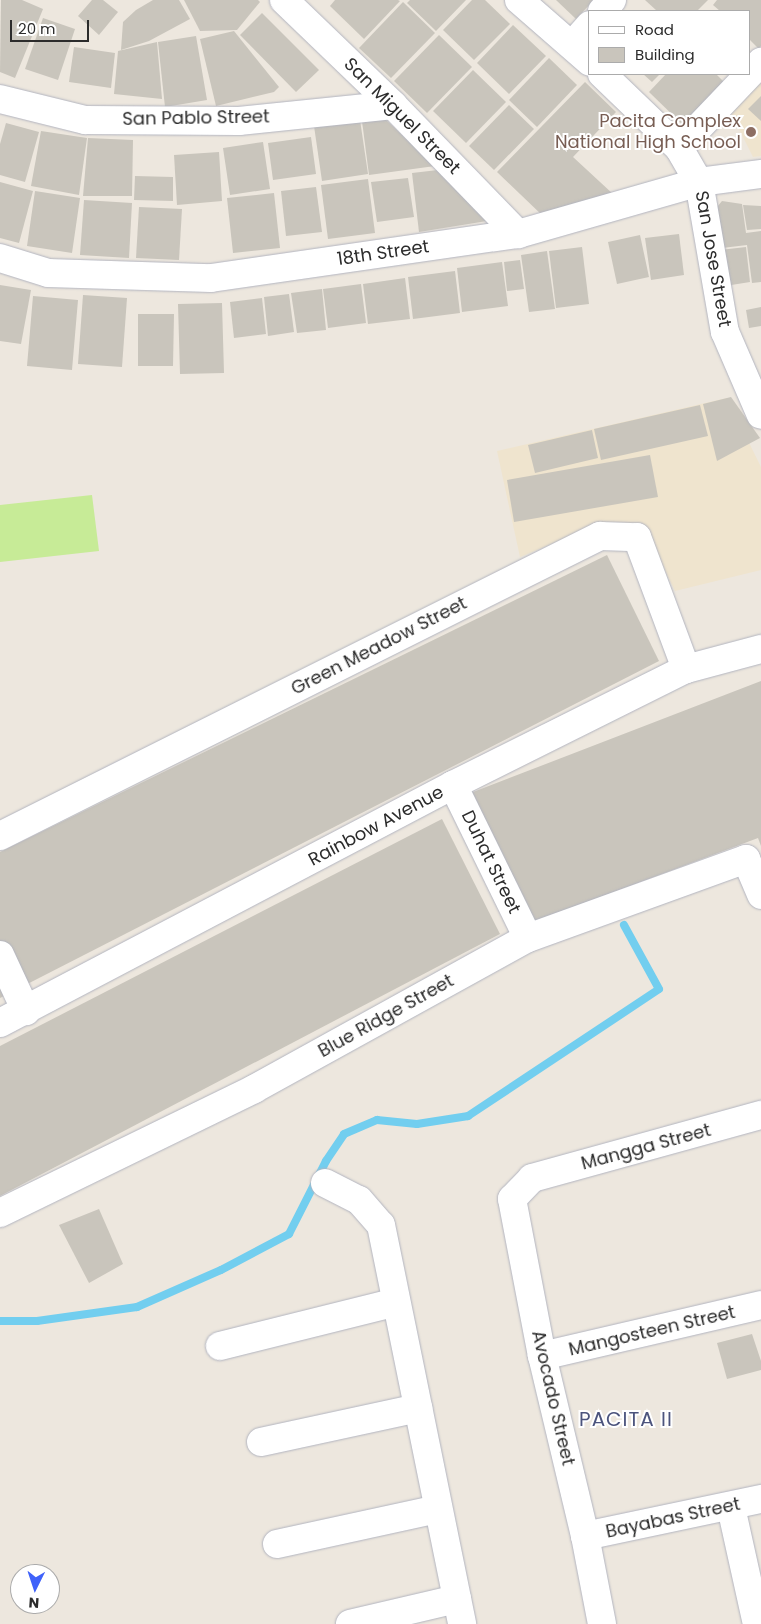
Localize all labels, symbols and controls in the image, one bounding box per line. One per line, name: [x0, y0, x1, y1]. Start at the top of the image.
scale bar: [12, 10, 91, 42]
legend: [588, 10, 751, 75]
text: 20 m: [18, 18, 56, 39]
text: Road: [635, 19, 674, 40]
text: Building: [635, 44, 695, 65]
street label: San Miguel Street: [339, 53, 465, 179]
street label: San Pablo Street: [122, 106, 270, 130]
place label: Pacita Complex National High School: [555, 111, 741, 154]
marker: Pacita Complex National High School: [745, 126, 757, 138]
street label: San Jose Street: [690, 189, 736, 329]
street label: 18th Street: [336, 236, 430, 270]
street label: Green Meadow Street: [288, 592, 470, 700]
street label: Rainbow Avenue: [305, 781, 447, 871]
street label: Duhat Street: [457, 807, 525, 917]
street label: Blue Ridge Street: [315, 970, 457, 1062]
street label: Mangga Street: [579, 1119, 713, 1175]
street label: Mangosteen Street: [567, 1301, 737, 1361]
street label: Avocado Street: [527, 1328, 579, 1468]
district label: PACITA II: [578, 1407, 674, 1431]
street label: Bayabas Street: [604, 1493, 742, 1543]
north arrow: [10, 1564, 60, 1614]
text: N: [28, 1593, 40, 1613]

